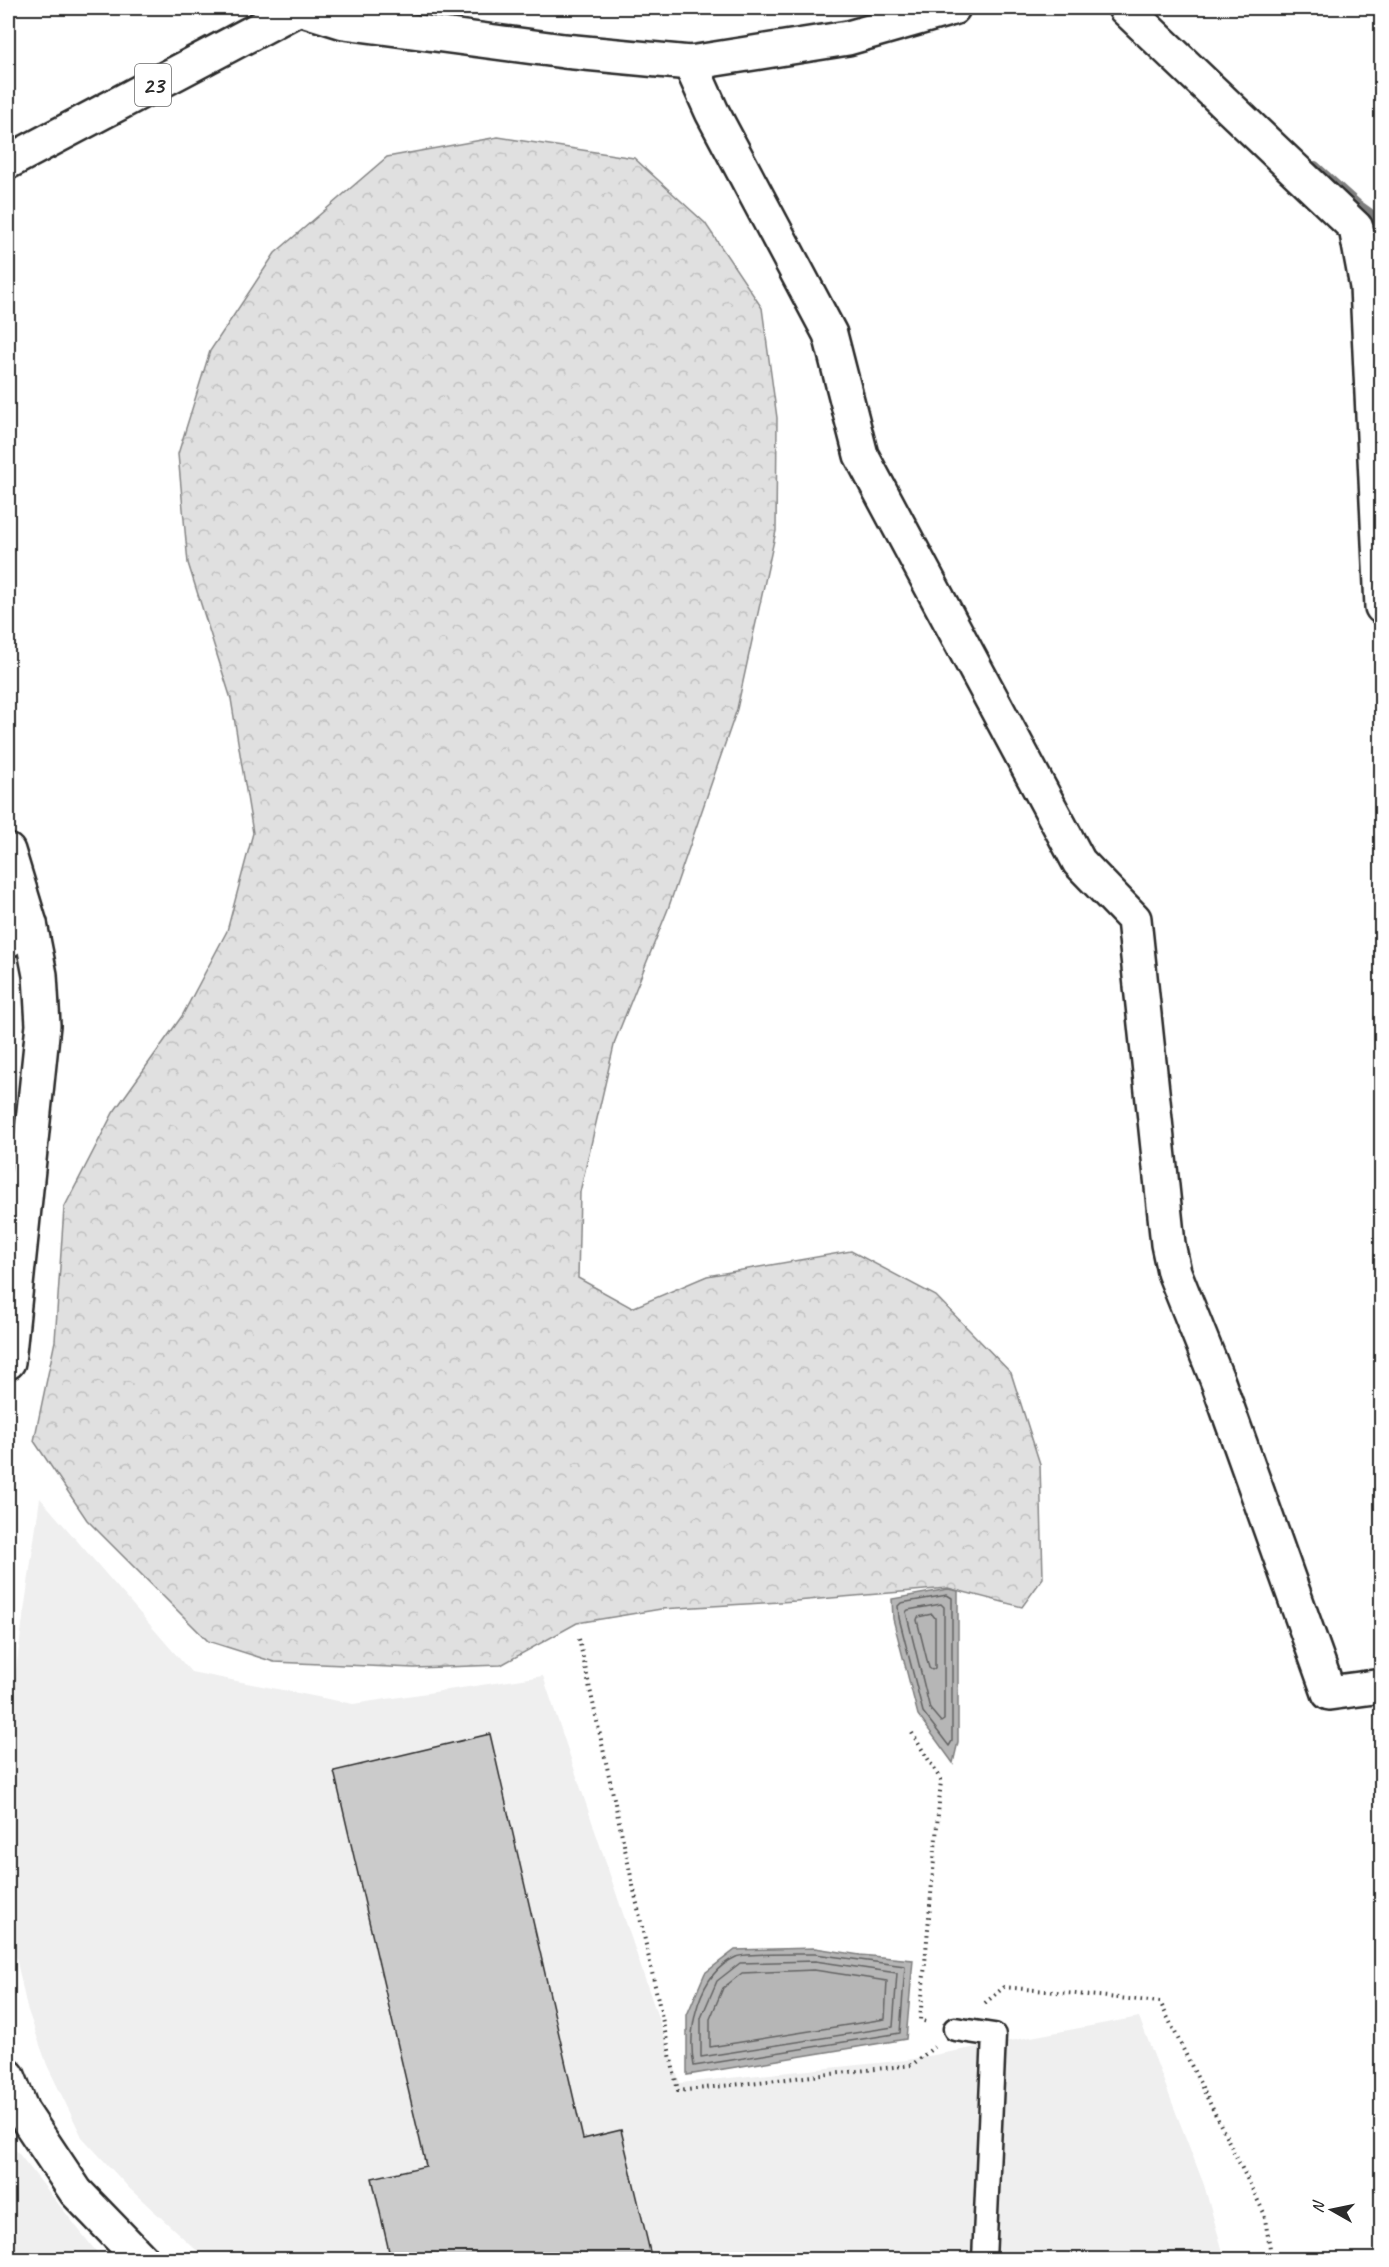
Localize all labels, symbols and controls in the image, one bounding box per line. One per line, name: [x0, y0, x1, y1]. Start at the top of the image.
road number: 23: [135, 64, 171, 106]
north arrow: [1302, 2180, 1362, 2240]
text: N: [1308, 2198, 1329, 2214]

